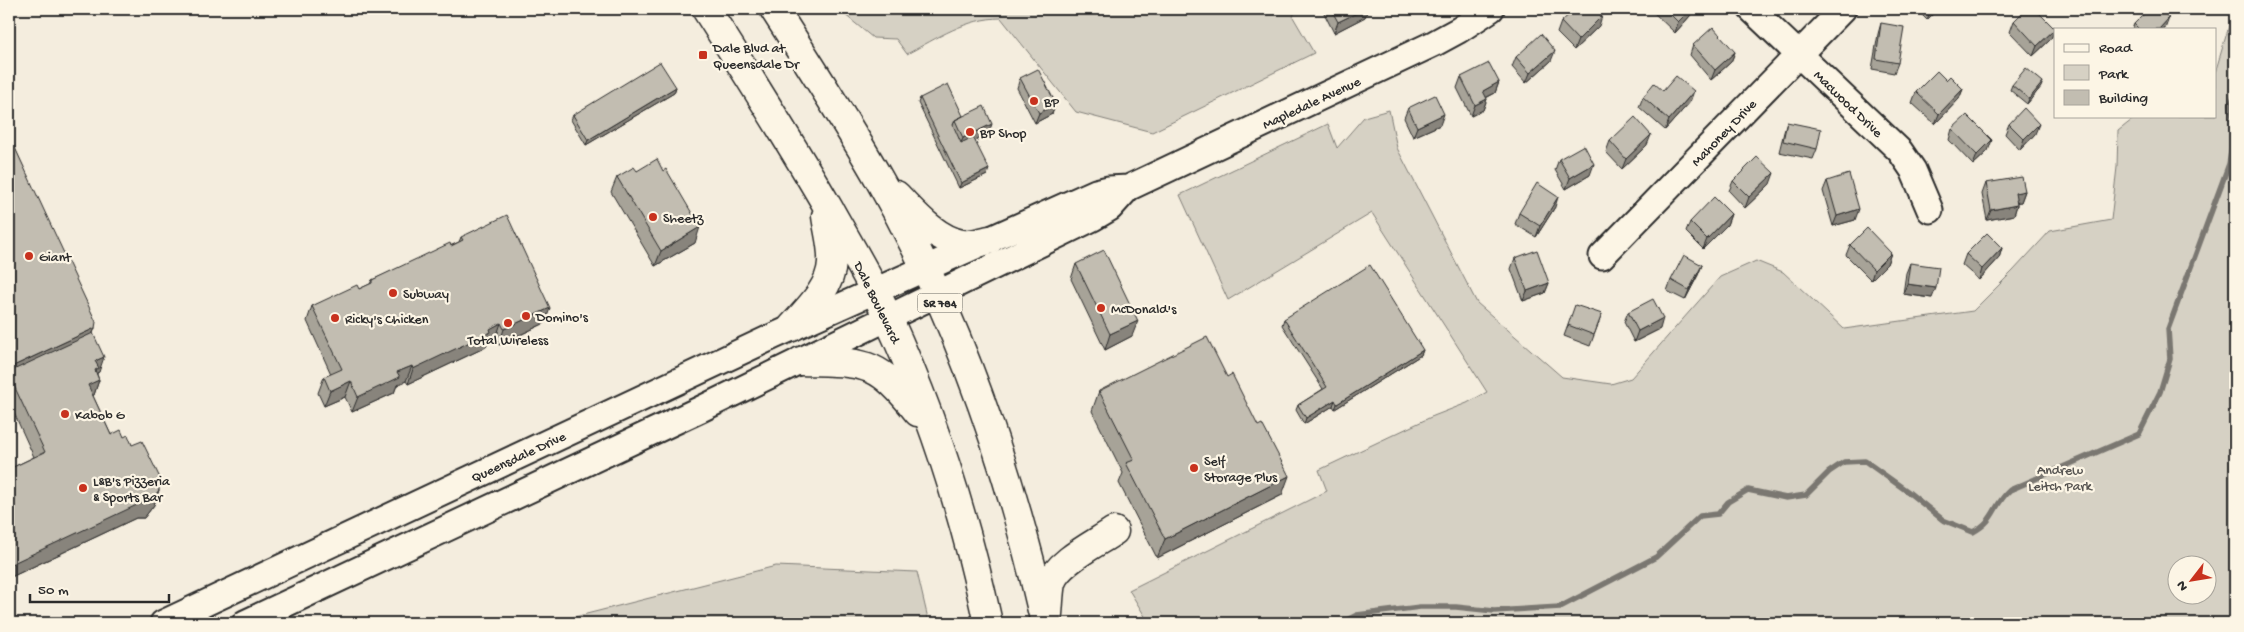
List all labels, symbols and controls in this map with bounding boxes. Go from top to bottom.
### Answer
legend [2054,28,2216,118]
text: Road [2099,40,2133,58]
place label: Dale Blvd at Queensdale Dr [712,41,800,74]
marker: Dale Blvd at Queensdale Dr [697,49,709,61]
text: Park [2098,66,2129,84]
street label: Macwood Drive [1809,68,1886,143]
street label: Mapledale Avenue [1260,74,1365,134]
text: Building [2098,90,2148,108]
marker: BP [1028,95,1040,107]
place label: BP [1043,95,1059,112]
street label: Mahoney Drive [1689,96,1762,171]
marker: BP Shop [964,126,976,138]
place label: BP Shop [979,126,1026,143]
marker: Sheetz [647,211,659,223]
place label: Sheetz [663,211,704,228]
marker: Giant [23,250,35,262]
place label: Giant [39,250,72,267]
street label: Dale Boulevard [848,259,904,348]
marker: Subway [387,287,399,299]
place label: Subway [403,287,449,304]
road number: SR 784 [918,294,962,312]
marker: McDonald's [1095,302,1107,314]
place label: McDonald's [1111,302,1177,319]
marker: Domino's [520,310,532,322]
place label: Domino's [535,310,589,327]
marker: Ricky's Chicken [329,312,341,324]
place label: Ricky's Chicken [345,312,429,329]
marker: Total Wireless [502,317,514,329]
place label: Total Wireless [467,333,549,350]
marker: Kabob G [59,408,71,420]
place label: Kabob G [75,408,126,425]
street label: Queensdale Drive [469,429,570,488]
place label: Self Storage Plus [1204,454,1278,487]
marker: Self Storage Plus [1188,462,1200,474]
park label: Andrew Leitch Park [2028,463,2093,496]
place label: L&B's Pizzeria & Sports Bar [93,474,171,507]
marker: L&B's Pizzeria & Sports Bar [77,482,89,494]
north arrow [2166,554,2216,604]
scale bar [30,572,169,604]
text: N [2173,577,2193,594]
text: 50 m [38,582,69,600]

